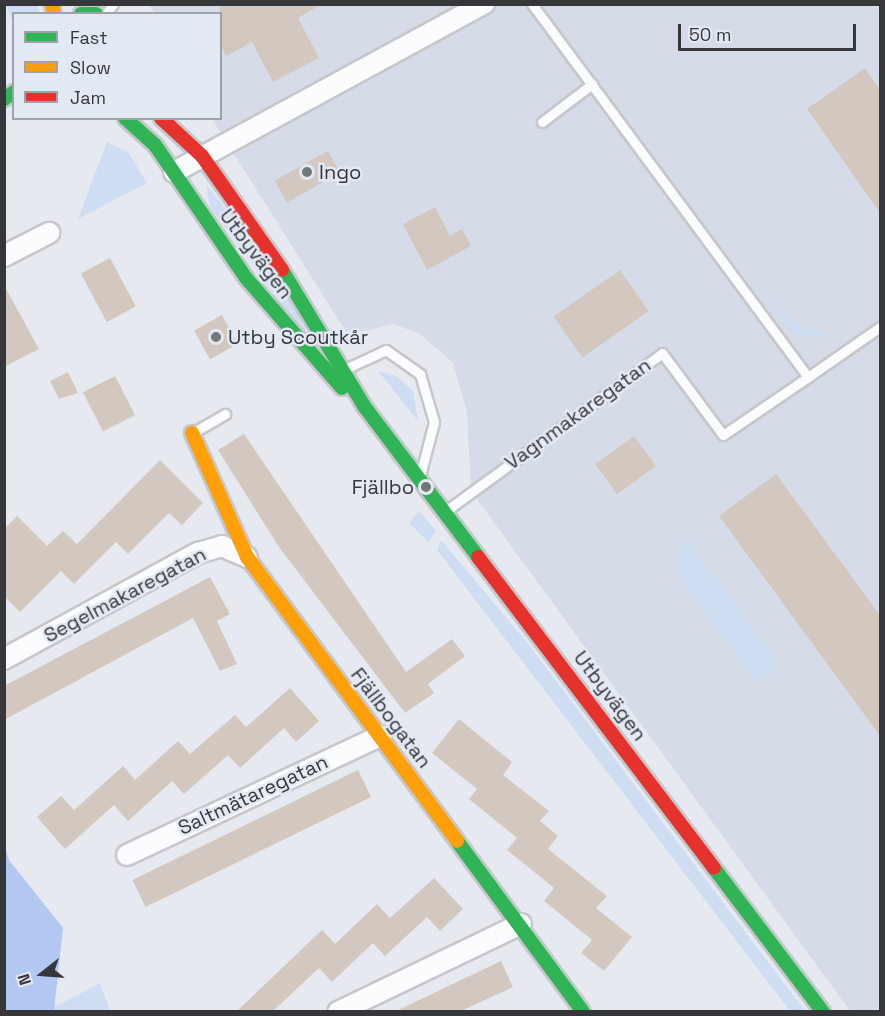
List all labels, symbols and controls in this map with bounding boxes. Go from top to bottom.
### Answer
legend [12,12,222,120]
scale bar [681,12,860,50]
text: 50 m [689,23,731,46]
text: Fast [70,26,107,49]
text: Slow [70,56,111,79]
text: Jam [70,86,106,109]
place label: Ingo [319,160,361,184]
marker: Ingo [300,165,314,179]
street label: Utbyvägen [214,204,298,304]
place label: Utby Scoutkår [228,325,368,349]
marker: Utby Scoutkår [209,330,223,344]
street label: Vagnmakaregatan [500,353,656,475]
place label: Fjällbo [352,475,414,499]
marker: Fjällbo [419,480,433,494]
street label: Segelmakaregatan [40,542,210,648]
street label: Utbyvägen [568,646,652,746]
street label: Fjällbogatan [346,663,436,773]
street label: Saltmätaregatan [174,750,332,840]
north arrow [12,944,72,1004]
text: N [13,971,36,988]

